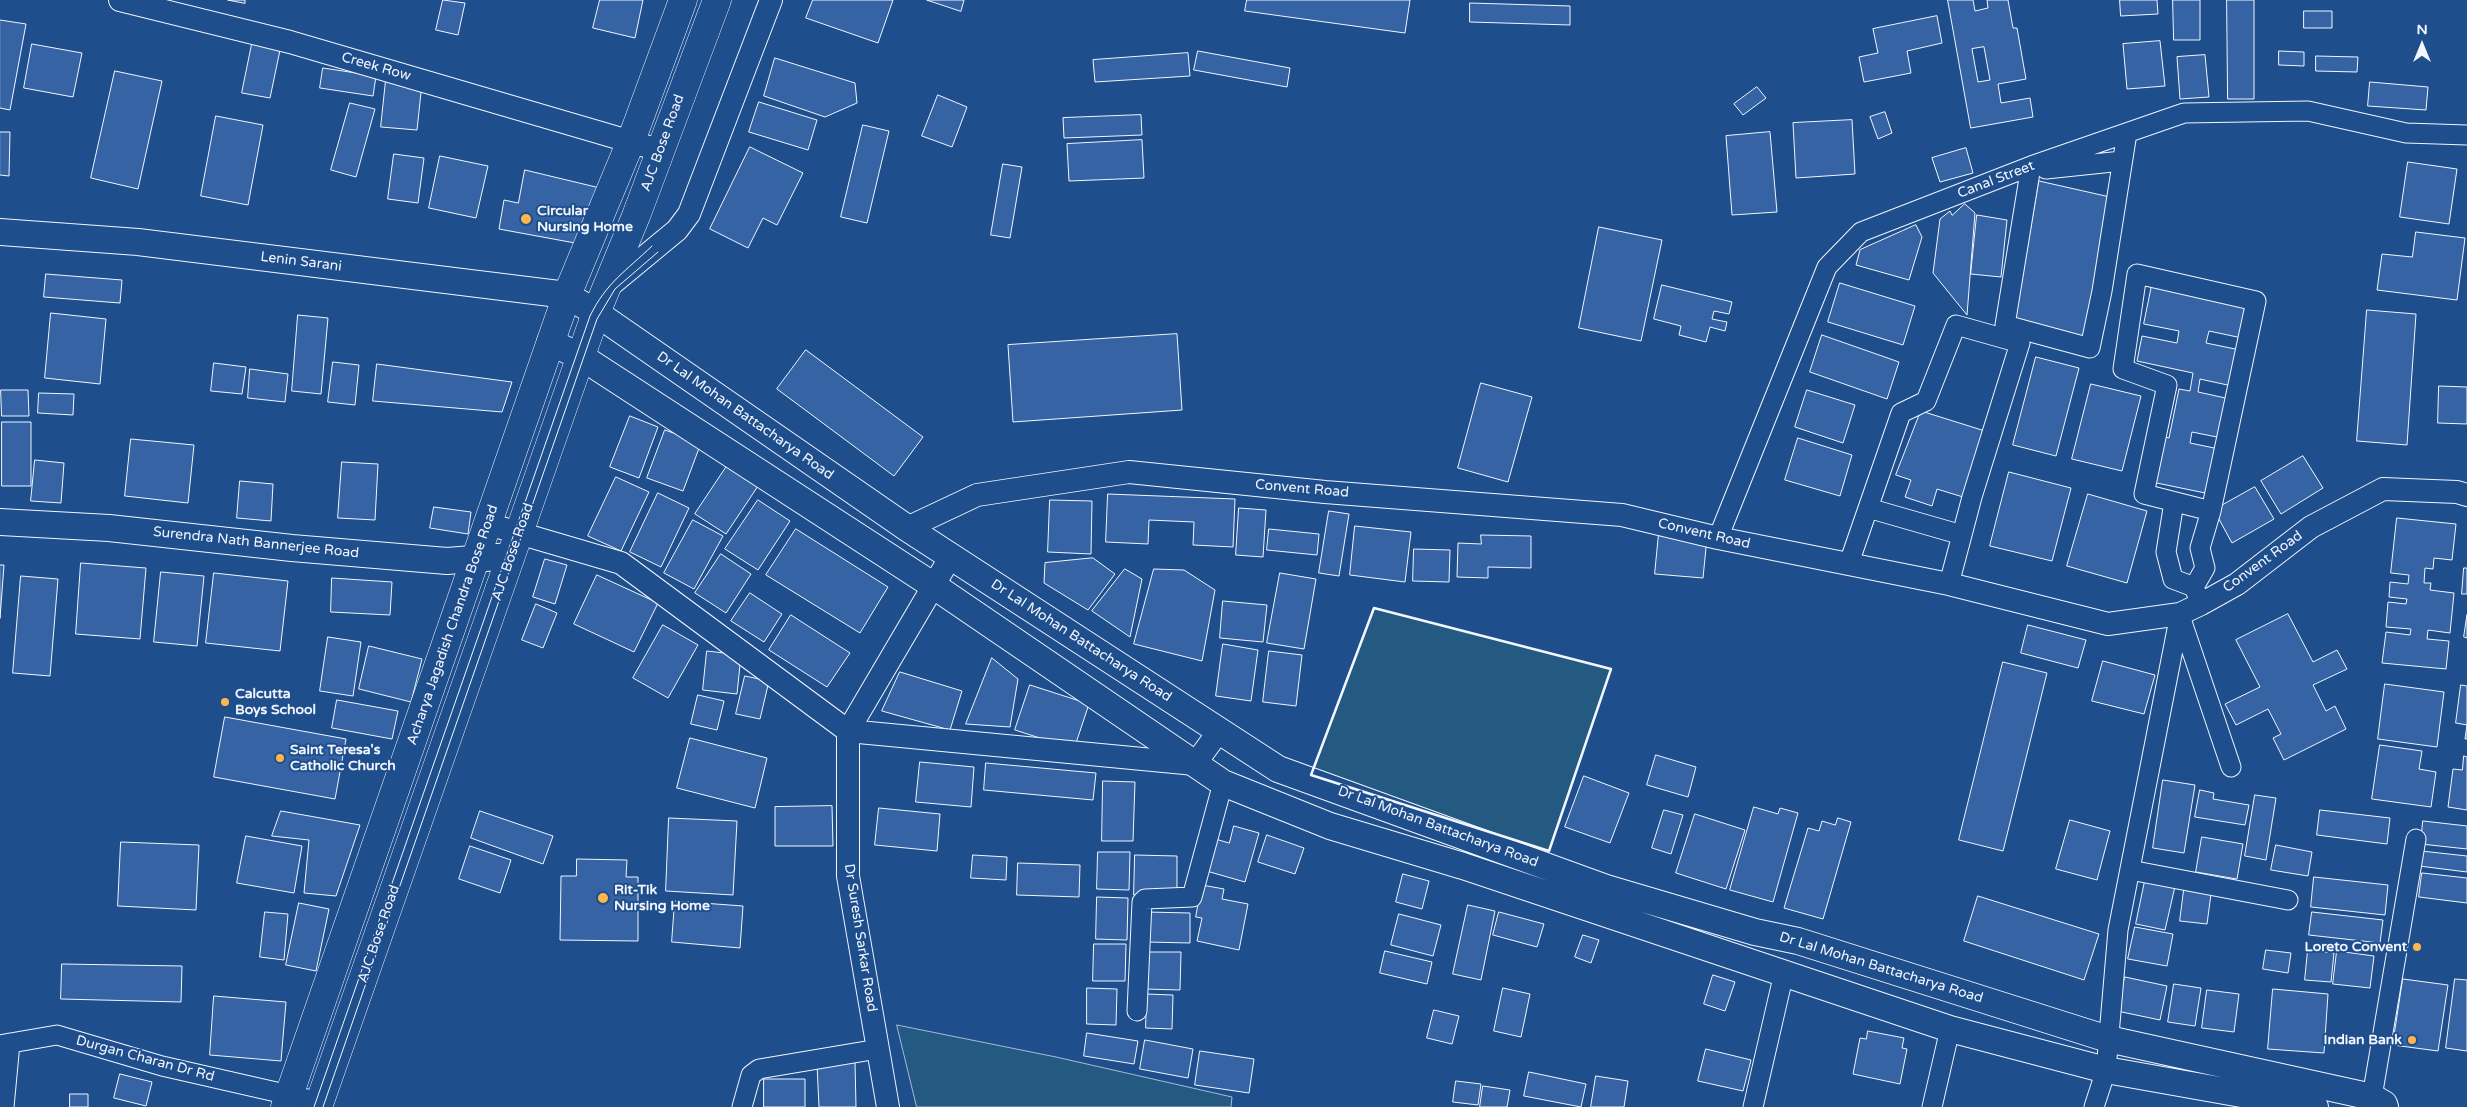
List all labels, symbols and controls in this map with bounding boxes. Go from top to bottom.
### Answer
north arrow [2397,20,2447,70]
text: N [2416,21,2428,38]
street label: Creek Row [339,49,413,85]
street label: AJC Bose Road [638,92,688,194]
street label: Canal Street [1955,158,2037,202]
place label: Circular Nursing Home [537,203,633,236]
marker: Circular Nursing Home [519,212,533,226]
street label: Lenin Sarani [259,249,343,275]
street label: Dr Lal Mohan Battacharya Road [653,348,837,484]
street label: Convent Road [1254,477,1350,501]
street label: AJC Bose Road [488,501,538,603]
street label: Acharya Jagadish Chandra Bose Road [404,503,502,747]
street label: Convent Road [1656,515,1752,553]
street label: Surendra Nath Bannerjee Road [152,524,360,562]
street label: Convent Road [2220,528,2306,596]
street label: Dr Lal Mohan Battacharya Road [987,576,1175,706]
place label: Calcutta Boys School [235,686,316,719]
marker: Calcutta Boys School [219,696,231,708]
place label: Saint Teresa's Catholic Church [290,742,396,774]
marker: Saint Teresa's Catholic Church [274,752,286,764]
street label: Dr Lal Mohan Battacharya Road [1335,783,1541,871]
street label: Dr Suresh Sarkar Road [840,863,880,1013]
place label: Rit-Tik Nursing Home [614,882,710,914]
street label: AJC Bose Road [354,883,404,985]
marker: Rit-Tik Nursing Home [596,891,610,905]
street label: Dr Lal Mohan Battacharya Road [1777,929,1985,1007]
place label: Loreto Convent [2305,939,2407,955]
marker: Loreto Convent [2411,941,2423,953]
street label: Durgan Charan Dr Rd [74,1032,216,1086]
place label: Indian Bank [2324,1032,2402,1048]
marker: Indian Bank [2406,1034,2418,1046]

